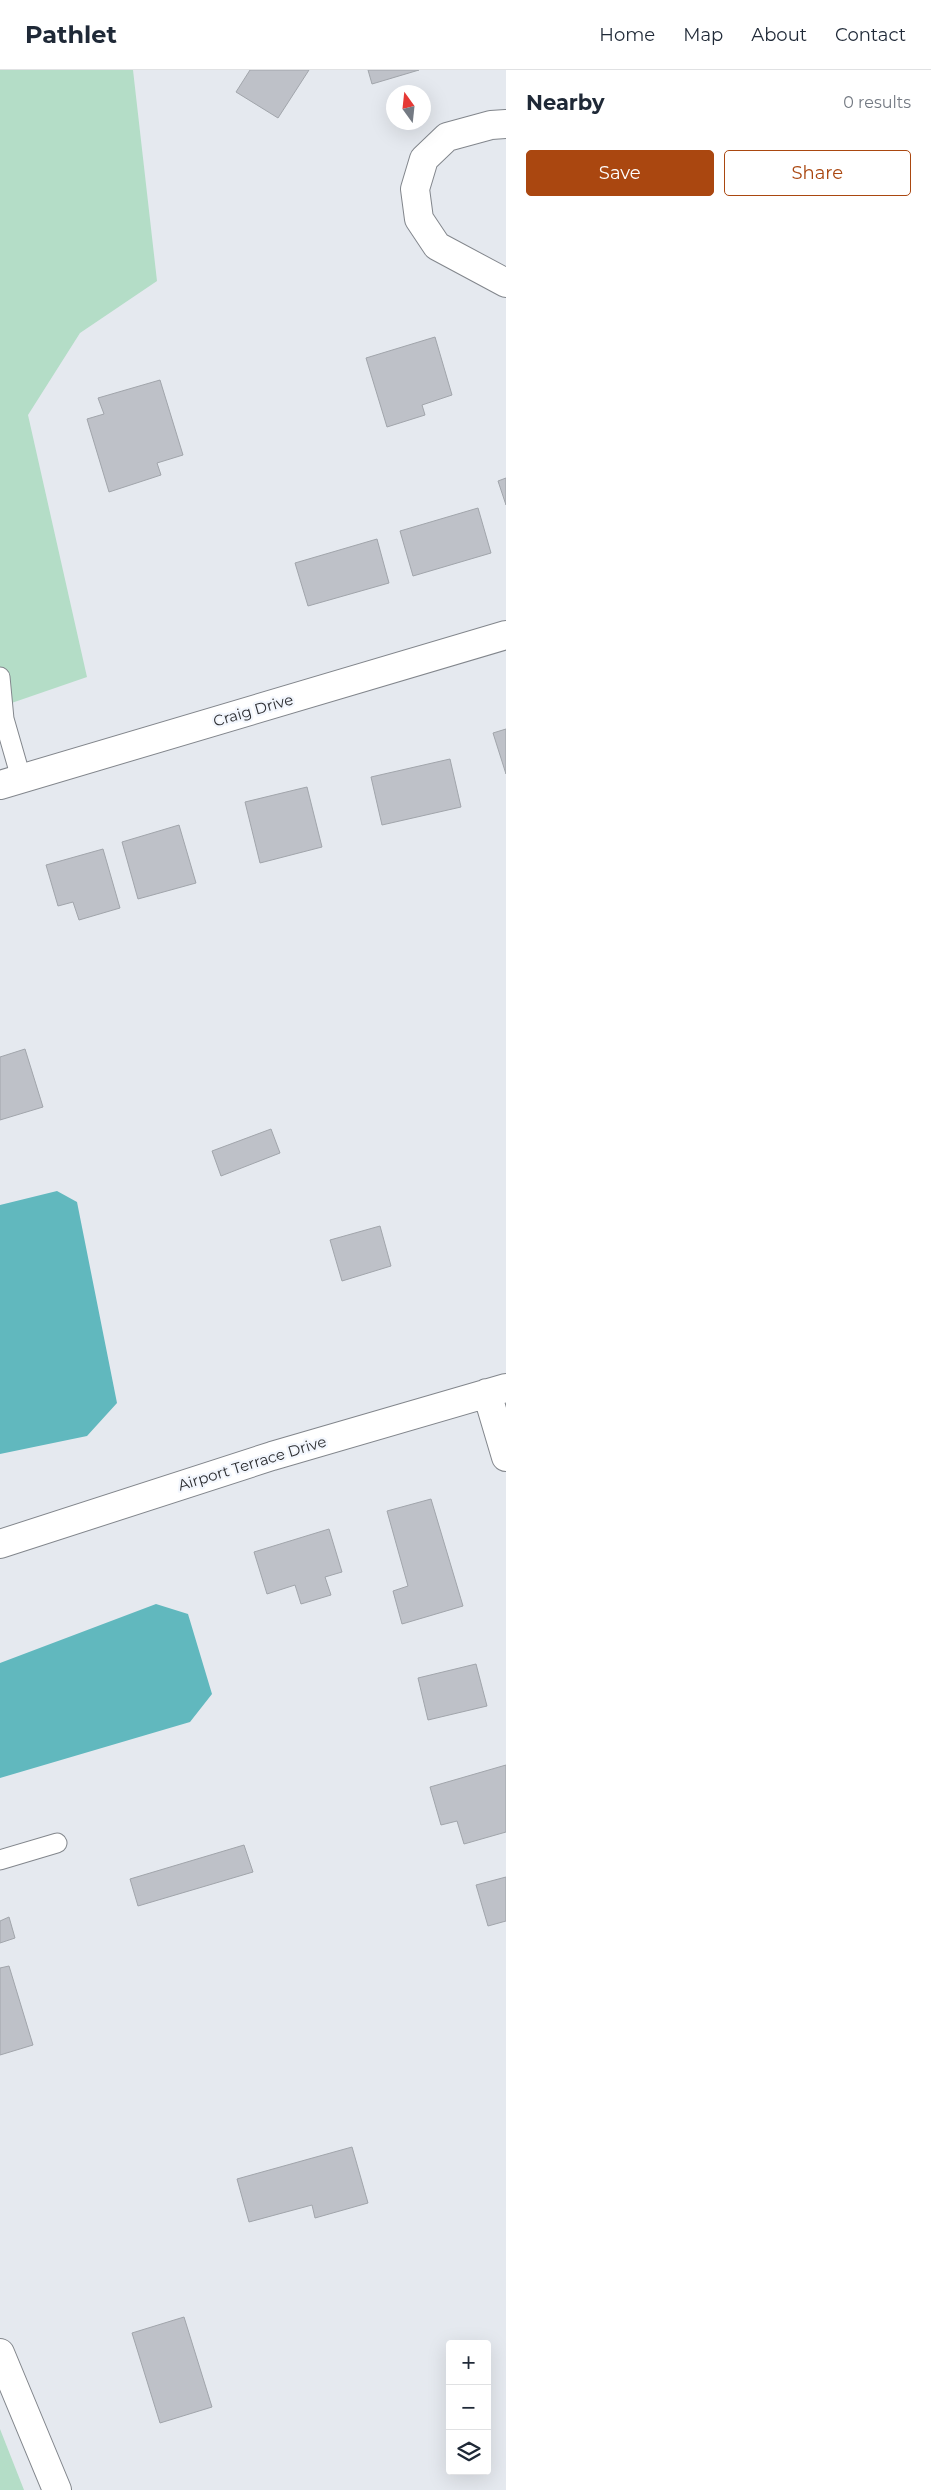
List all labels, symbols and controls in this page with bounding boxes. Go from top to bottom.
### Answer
text: Pathlet [25,20,117,49]
text: Home [599,24,655,46]
text: Map [683,24,723,46]
text: About [751,24,807,46]
text: Contact [835,24,906,46]
north arrow [386,85,431,130]
text: Nearby [526,90,605,115]
text: 0 results [843,93,911,112]
button: Save [526,150,714,196]
button: Share [724,150,911,196]
street label: Craig Drive [211,690,295,730]
street label: Airport Terrace Drive [176,1431,328,1495]
map controls [446,2340,491,2475]
button: + [446,2340,491,2385]
button: − [446,2385,491,2430]
button: layers [446,2430,491,2475]

